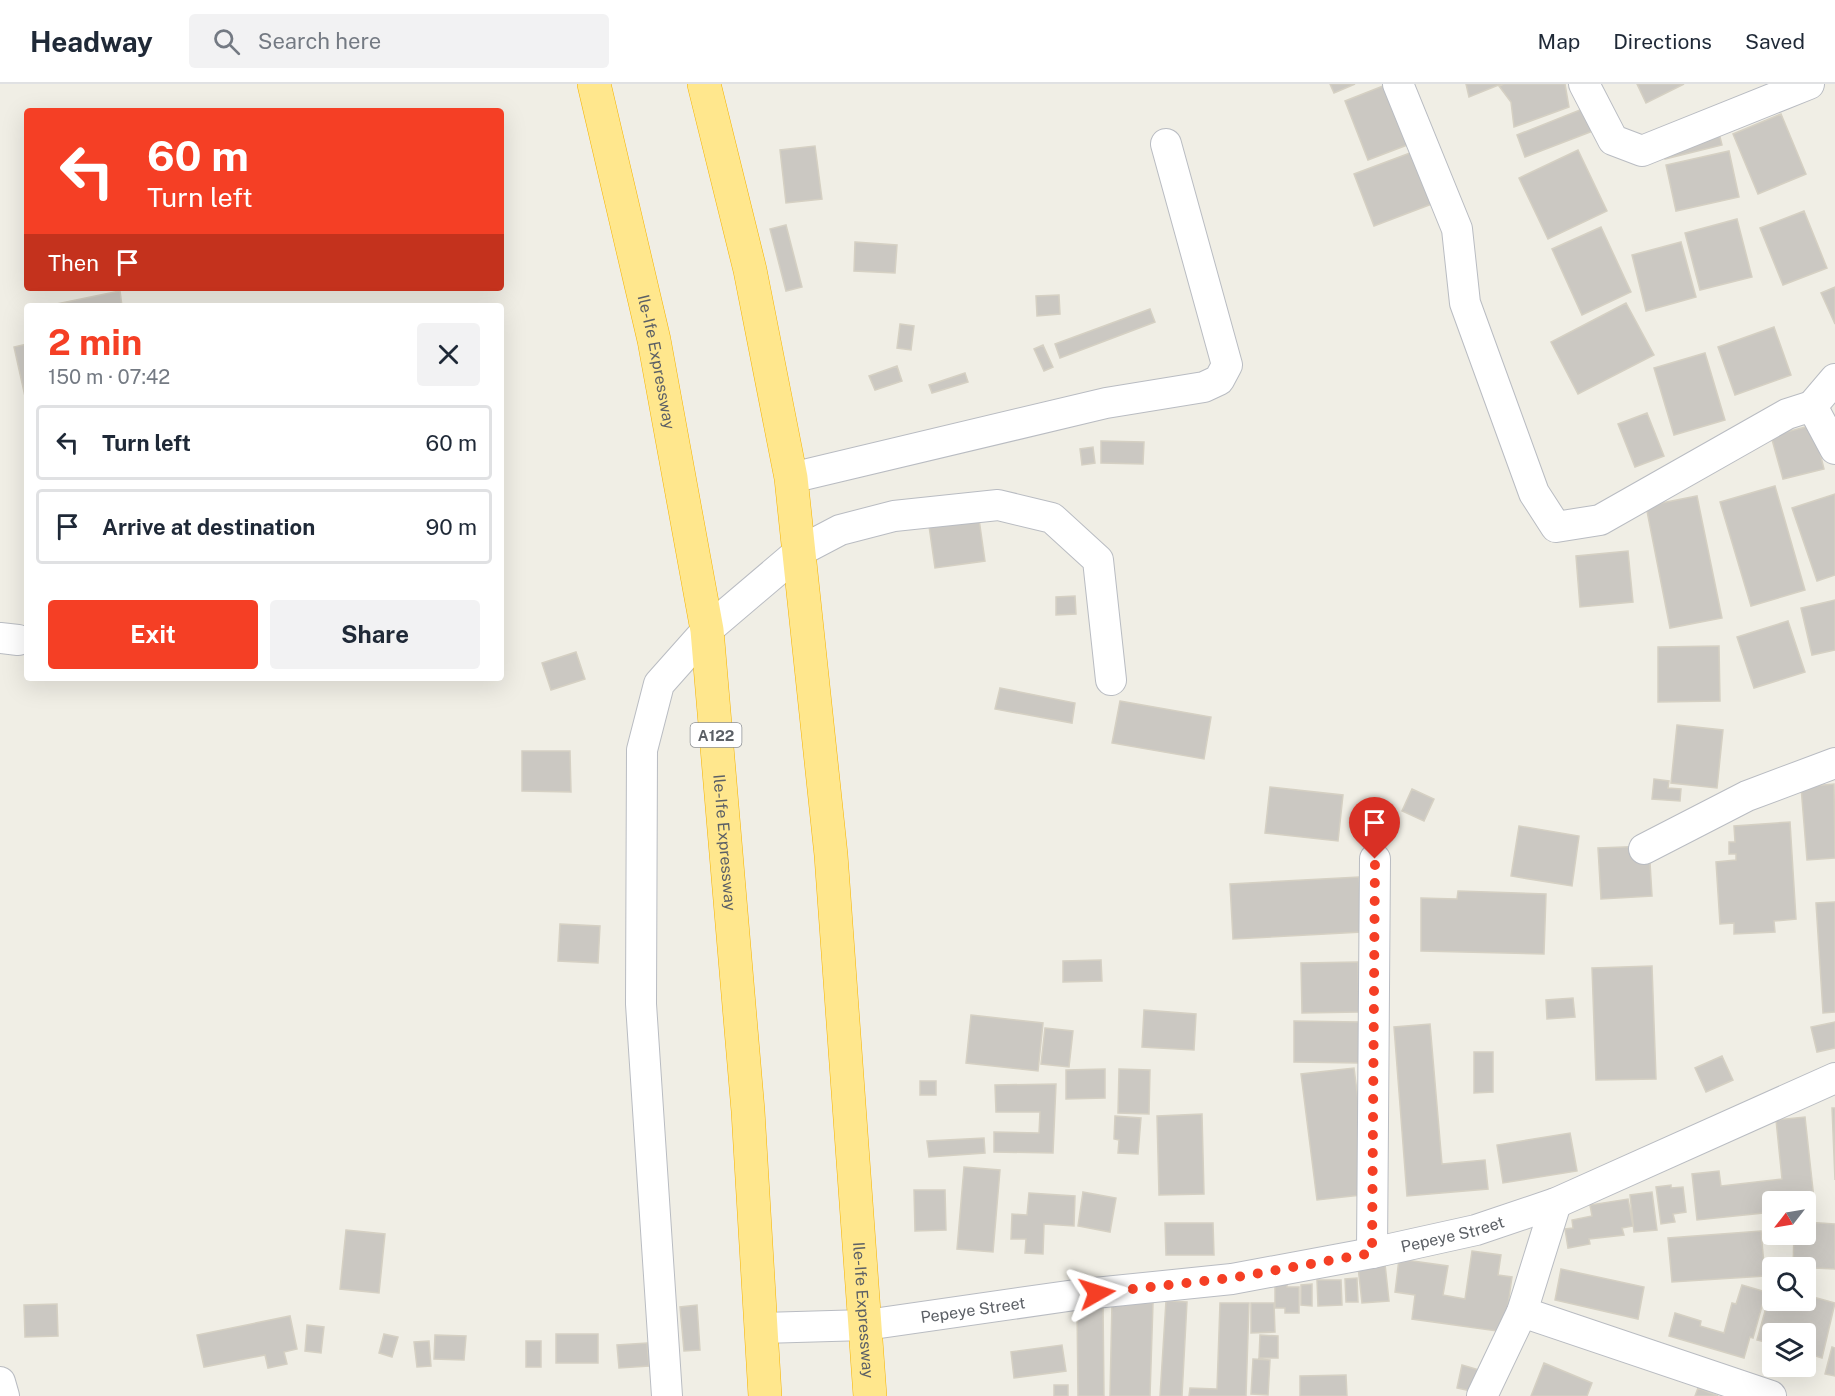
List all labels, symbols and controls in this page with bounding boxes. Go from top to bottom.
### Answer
search box [189,14,609,68]
text: Headway [30,25,153,58]
icon: search [210,25,243,58]
text: Search here [258,28,381,54]
text: Map [1538,29,1580,54]
text: Directions [1613,29,1712,54]
text: Saved [1745,29,1805,54]
text: 60 m [147,131,249,180]
icon: left [48,132,126,210]
text: Turn left [147,181,253,213]
icon: arrive [111,246,144,279]
text: Then [48,250,99,276]
street label: Ile-Ife Expressway [634,293,680,431]
text: 2 min [48,321,142,363]
button: close [417,323,480,386]
text: 150 m · 07:42 [48,365,170,389]
icon: left [51,426,84,459]
text: Turn left [102,430,191,456]
text: 60 m [426,430,477,456]
icon: arrive [51,510,84,543]
text: Arrive at destination [102,514,315,540]
text: 90 m [426,514,477,540]
button: Exit [48,600,258,669]
button: Share [270,600,480,669]
road number: A122 [690,723,742,747]
street label: Ile-Ife Expressway [710,773,740,912]
pin [1349,797,1400,859]
icon: arrive [1358,806,1391,839]
north arrow [1762,1191,1816,1245]
map controls [1762,1191,1816,1377]
street label: Pepeye Street [1399,1212,1506,1256]
street label: Ile-Ife Expressway [849,1241,878,1380]
button: search [1762,1257,1816,1311]
position arrow [1065,1261,1129,1325]
street label: Pepeye Street [919,1293,1027,1327]
button: layers [1762,1323,1816,1377]

